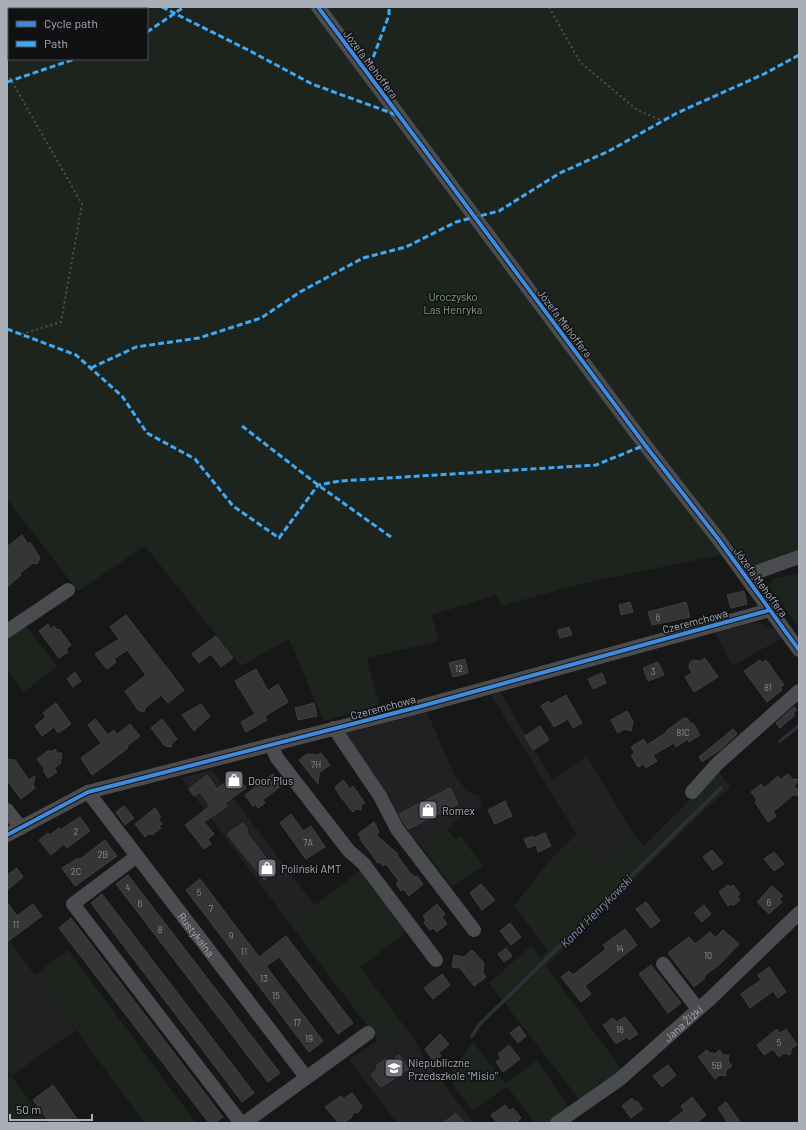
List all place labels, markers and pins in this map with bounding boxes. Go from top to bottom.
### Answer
shop icon: Door Plus [223,769,245,791]
place label: Door Plus [248,774,293,787]
shop icon: Romex [417,799,439,821]
place label: Romex [442,804,475,817]
shop icon: Poliński AMT [256,857,278,879]
place label: Poliński AMT [281,862,341,875]
place label: Niepubliczne Przedszkole "Misio" [408,1056,498,1082]
school or university icon: Niepubliczne Przedszkole "Misio" [383,1057,405,1079]

